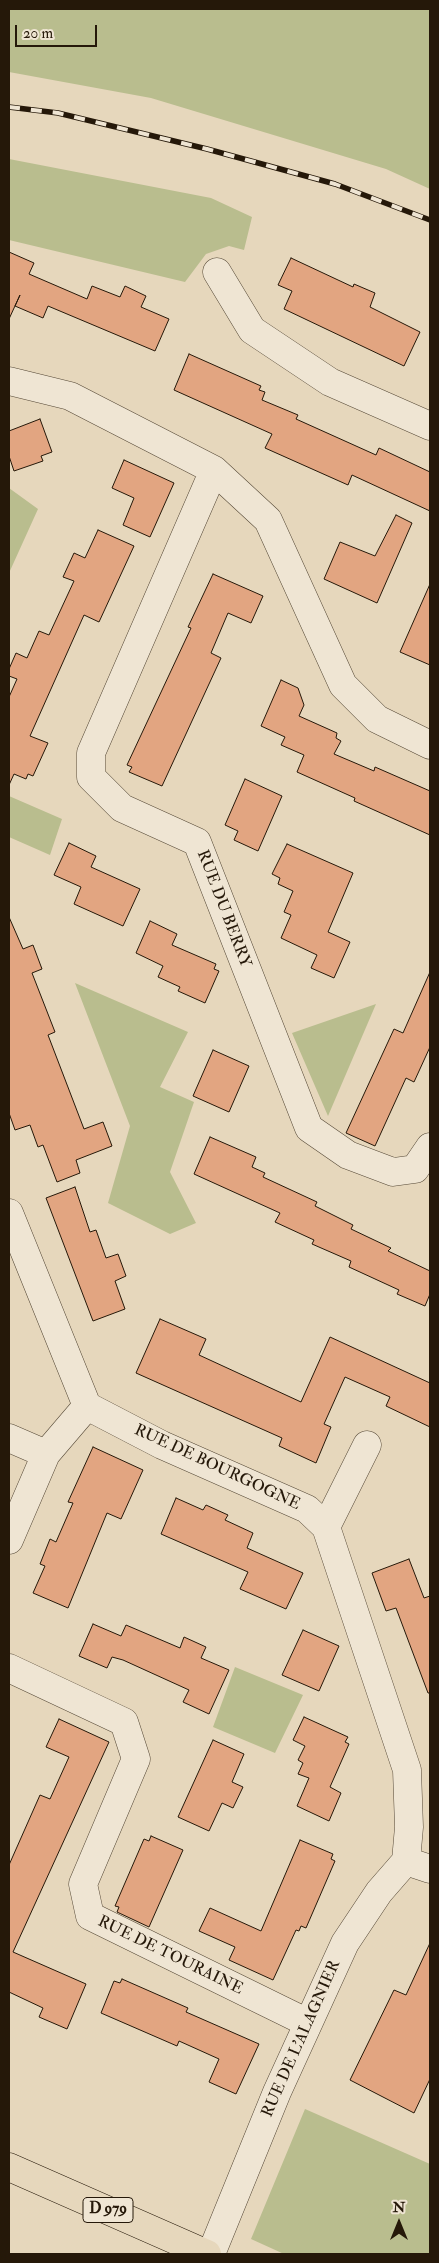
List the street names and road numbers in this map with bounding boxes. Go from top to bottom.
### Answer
street label: RUE DU BERRY [192,847,254,971]
street label: RUE DE BOURGOGNE [131,1421,303,1515]
street label: RUE DE TOURAINE [94,1912,246,2000]
street label: RUE DE L'ALAGNIER [259,1957,345,2121]
road number: D 979 [83,2198,133,2222]

